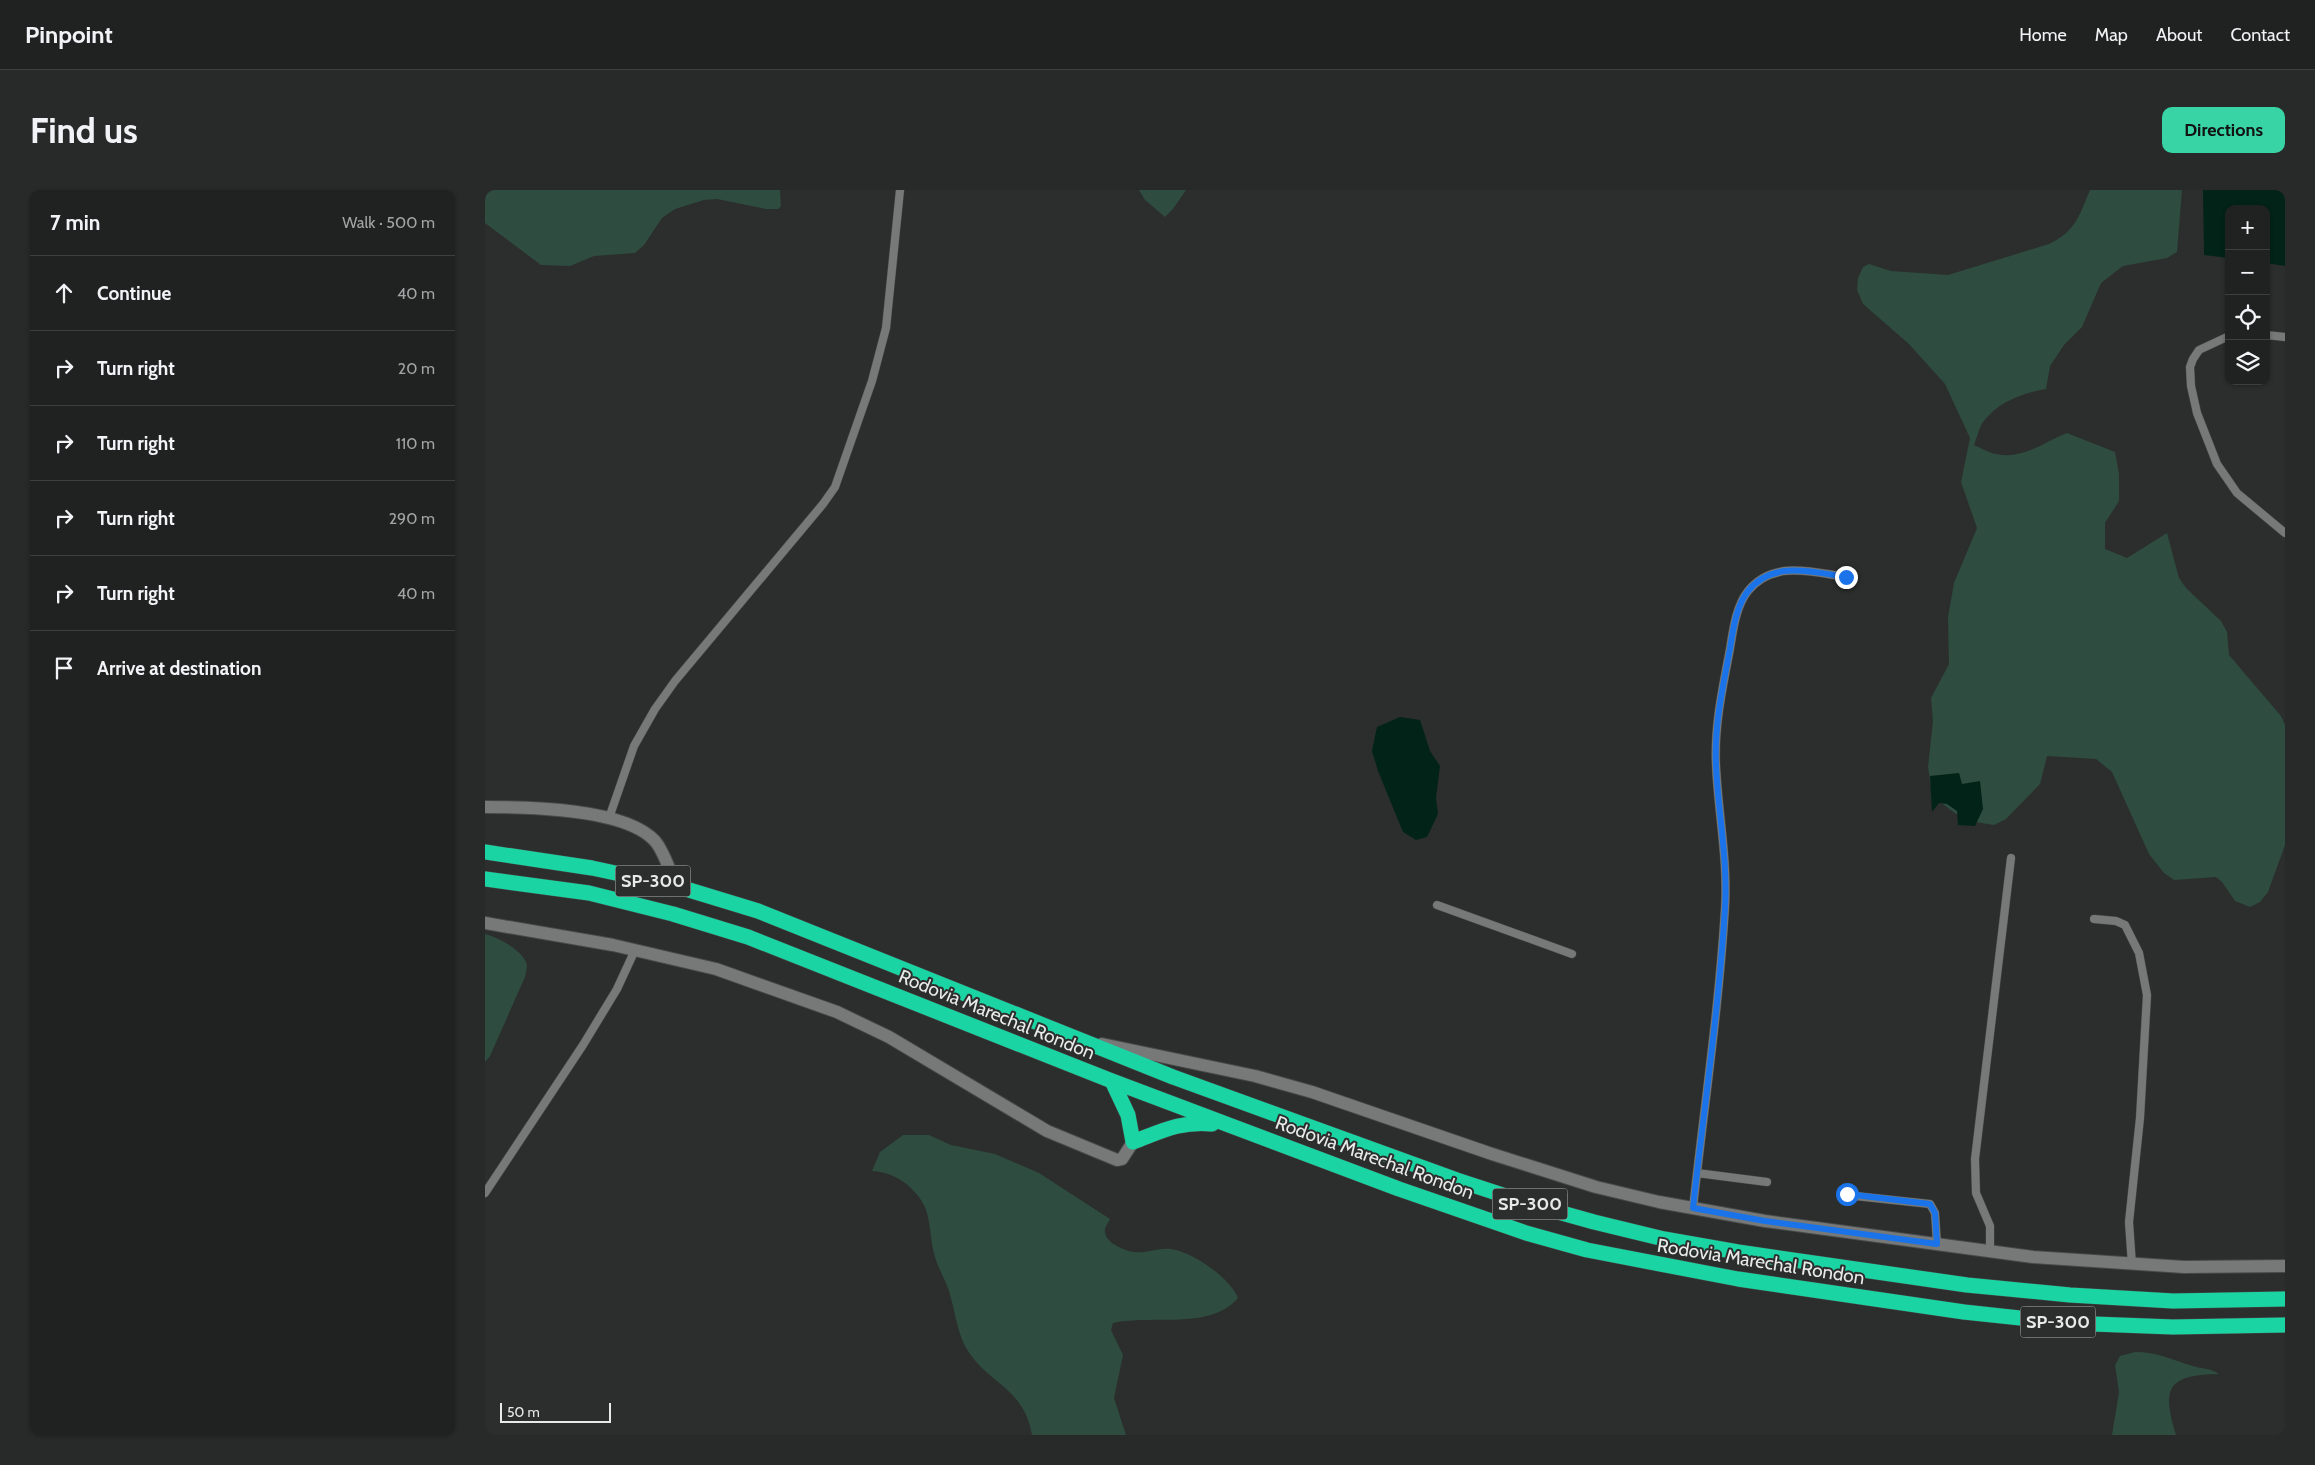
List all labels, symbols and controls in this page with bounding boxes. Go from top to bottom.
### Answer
text: Pinpoint [25,20,113,49]
text: Home [2019,24,2067,46]
text: Map [2095,24,2128,46]
text: About [2156,24,2202,46]
text: Contact [2230,24,2290,46]
button: Directions [2162,107,2285,153]
text: Find us [30,109,138,152]
map controls [2225,205,2270,385]
button: + [2225,205,2270,250]
text: 7 min [50,210,100,235]
text: Walk · 500 m [342,213,435,232]
button: − [2225,250,2270,295]
icon: ahead [50,279,78,307]
text: Continue [97,282,171,305]
text: 40 m [397,284,435,303]
button: locate [2225,295,2270,340]
button: layers [2225,340,2270,385]
icon: right [50,354,78,382]
text: Turn right [97,357,175,380]
text: 20 m [398,359,435,378]
icon: right [50,429,78,457]
text: Turn right [97,432,175,455]
text: 110 m [396,434,435,453]
icon: right [50,504,78,532]
text: Turn right [97,507,175,530]
text: 290 m [389,509,435,528]
route end [1835,566,1858,589]
icon: right [50,579,78,607]
text: Turn right [97,582,175,605]
text: 40 m [397,584,435,603]
icon: arrive [50,654,78,682]
text: Arrive at destination [97,657,261,680]
road number: SP-300 [615,866,691,896]
street label: Rodovia Marechal Rondon [895,965,1098,1064]
street label: Rodovia Marechal Rondon [1272,1111,1477,1204]
route start [1836,1183,1859,1206]
road number: SP-300 [1493,1189,1567,1220]
street label: Rodovia Marechal Rondon [1656,1234,1866,1289]
road number: SP-300 [2021,1306,2095,1338]
scale bar [500,1400,611,1423]
text: 50 m [507,1403,540,1421]

